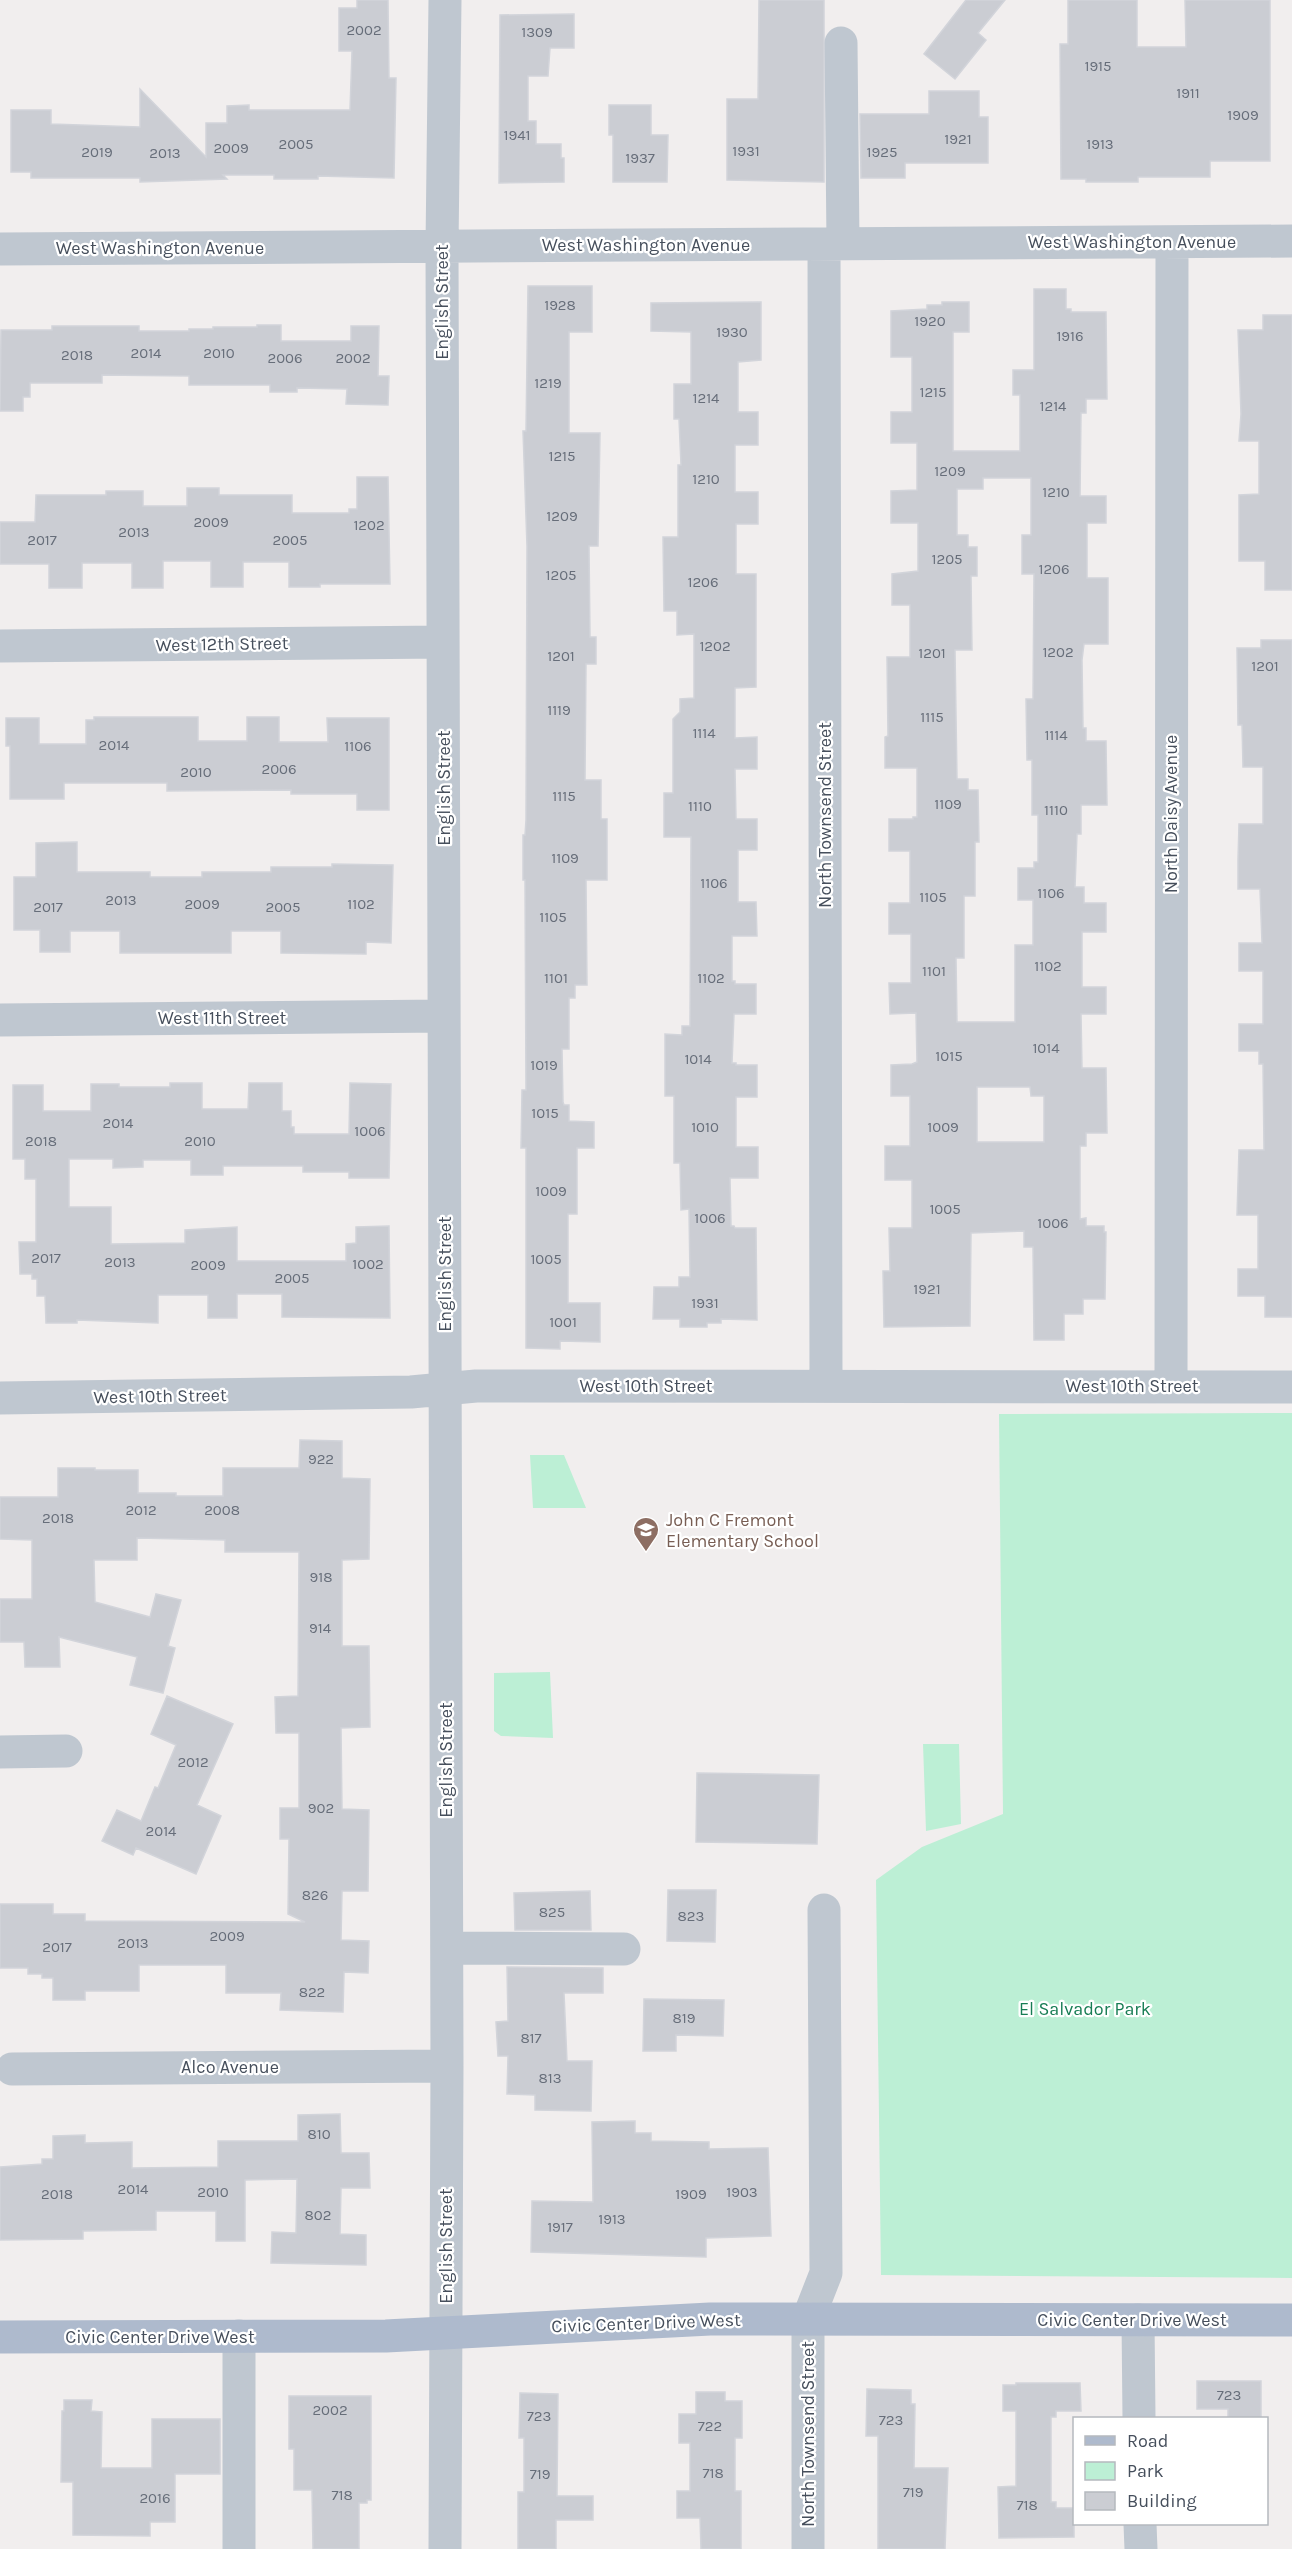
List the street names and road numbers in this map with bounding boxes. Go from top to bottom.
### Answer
street label: West Washington Avenue [1028,231,1236,253]
street label: West Washington Avenue [542,234,750,256]
street label: West Washington Avenue [56,237,264,259]
street label: English Street [431,244,453,360]
street label: West 12th Street [155,632,289,656]
street label: North Townsend Street [814,722,836,908]
street label: English Street [433,730,455,846]
street label: North Daisy Avenue [1160,735,1182,893]
street label: West 11th Street [158,1007,286,1029]
street label: English Street [434,1216,456,1332]
street label: West 10th Street [579,1375,713,1397]
street label: West 10th Street [1065,1375,1199,1397]
street label: West 10th Street [93,1384,227,1408]
street label: English Street [435,1702,457,1818]
street label: Alco Avenue [181,2056,279,2078]
street label: English Street [435,2188,457,2304]
street label: Civic Center Drive West [551,2309,741,2337]
street label: Civic Center Drive West [1037,2309,1227,2331]
street label: Civic Center Drive West [65,2326,255,2348]
street label: North Townsend Street [797,2341,819,2527]

